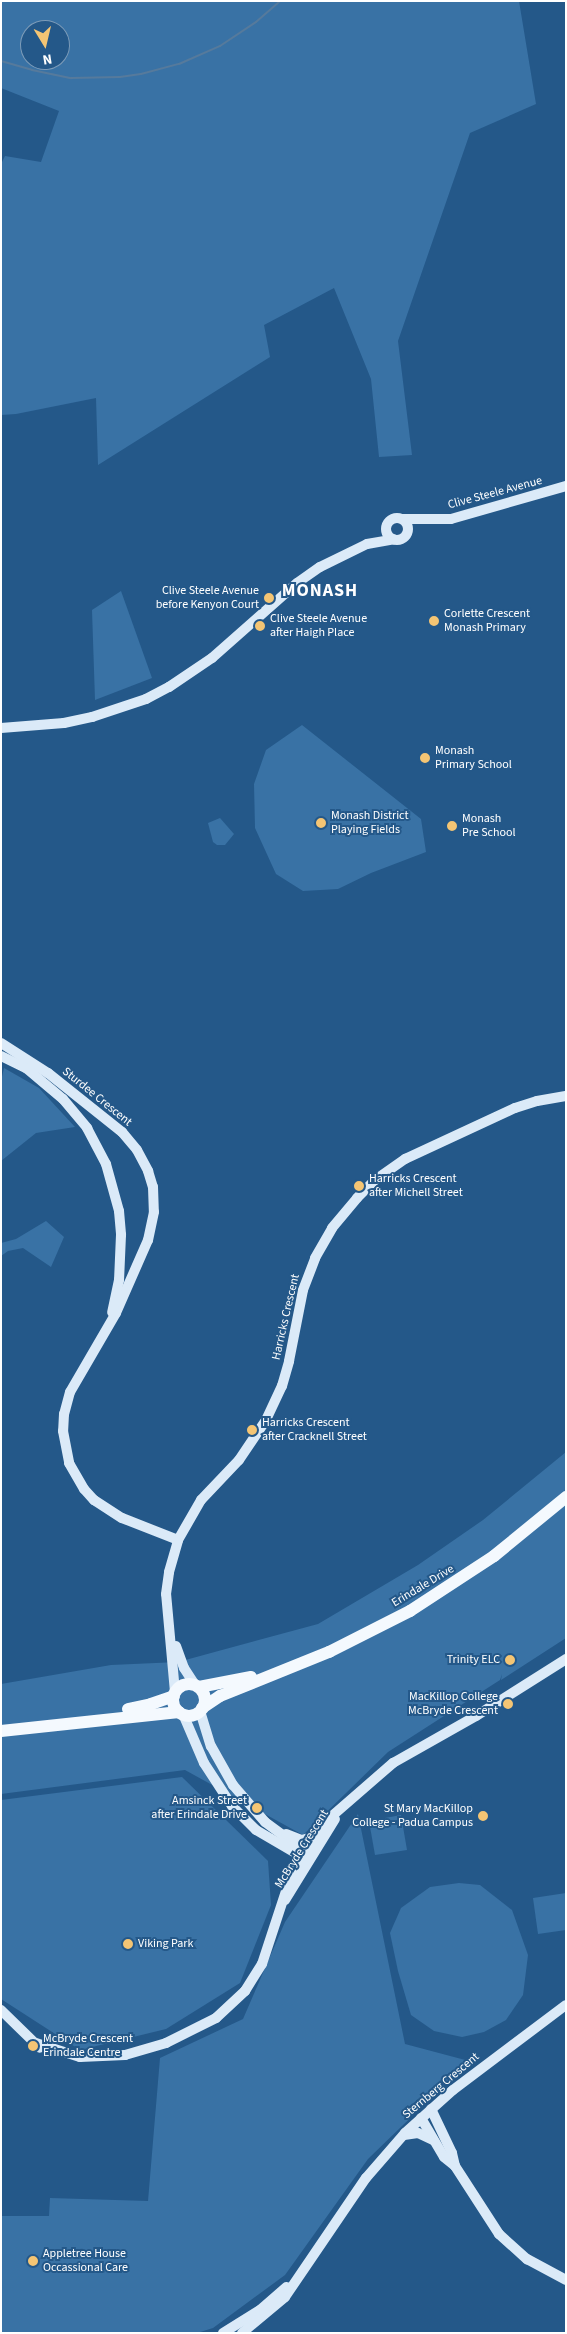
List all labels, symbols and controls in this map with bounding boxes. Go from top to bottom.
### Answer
north arrow [20,20,70,70]
text: N [41,48,53,69]
street label: Clive Steele Avenue [446,473,544,513]
district label: MONASH [281,580,359,602]
place label: Clive Steele Avenue before Kenyon Court [156,584,259,612]
marker: Clive Steele Avenue before Kenyon Court [263,592,275,604]
place label: Corlette Crescent Monash Primary [444,607,530,635]
place label: Clive Steele Avenue after Haigh Place [270,612,367,640]
marker: Corlette Crescent Monash Primary [428,615,440,627]
marker: Clive Steele Avenue after Haigh Place [254,620,266,632]
place label: Monash Primary School [435,744,512,772]
marker: Monash Primary School [419,752,431,764]
place label: Monash District Playing Fields [331,809,408,837]
place label: Monash Pre School [462,812,516,840]
marker: Monash District Playing Fields [315,817,327,829]
marker: Monash Pre School [446,820,458,832]
street label: Sturdee Crescent [59,1065,135,1129]
place label: Harricks Crescent after Michell Street [369,1172,463,1200]
marker: Harricks Crescent after Michell Street [353,1180,365,1192]
street label: Harricks Crescent [269,1273,303,1361]
place label: Harricks Crescent after Cracknell Street [262,1416,367,1444]
marker: Harricks Crescent after Cracknell Street [246,1424,258,1436]
street label: Erindale Drive [389,1562,457,1610]
place label: Trinity ELC [447,1653,500,1667]
marker: Trinity ELC [504,1654,516,1666]
place label: MacKillop College McBryde Crescent [408,1690,498,1718]
marker: MacKillop College McBryde Crescent [502,1698,514,1710]
place label: Amsinck Street after Erindale Drive [151,1794,247,1822]
marker: Amsinck Street after Erindale Drive [251,1802,263,1814]
place label: St Mary MacKillop College - Padua Campus [352,1802,473,1830]
street label: McBryde Crescent [272,1807,332,1891]
marker: St Mary MacKillop College - Padua Campus [477,1810,489,1822]
place label: Viking Park [138,1937,193,1951]
marker: Viking Park [122,1938,134,1950]
place label: McBryde Crescent Erindale Centre [43,2032,133,2060]
marker: McBryde Crescent Erindale Centre [27,2040,39,2052]
street label: Sternberg Crescent [400,2050,482,2122]
place label: Appletree House Occassional Care [43,2247,128,2275]
marker: Appletree House Occassional Care [27,2255,39,2267]

